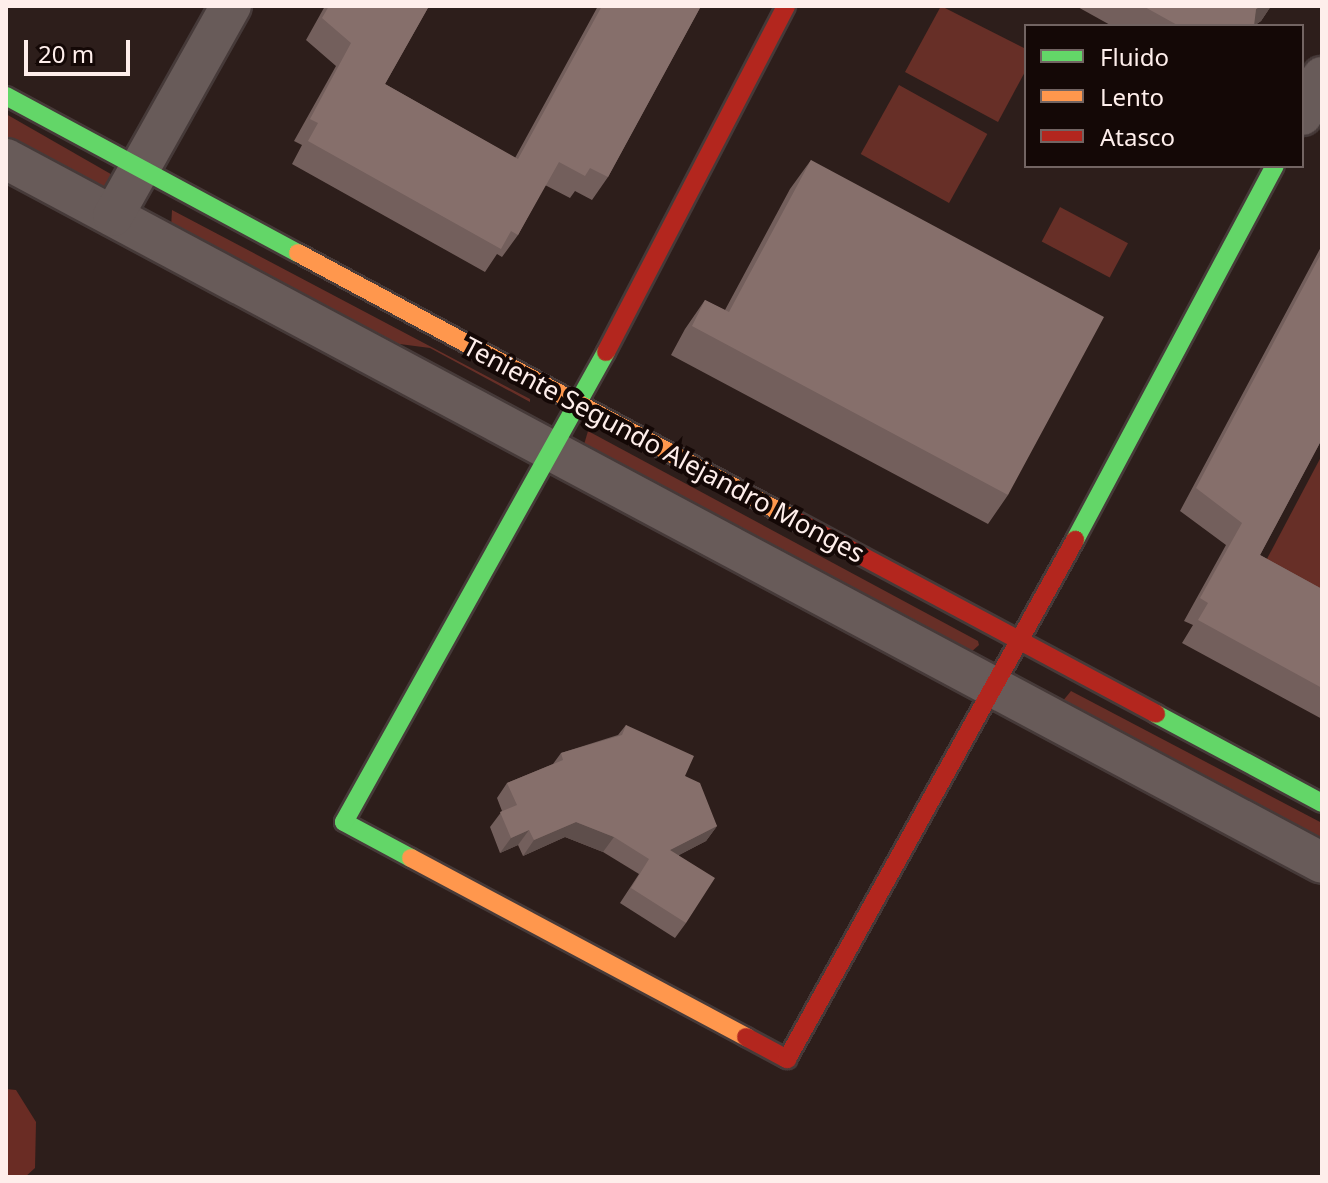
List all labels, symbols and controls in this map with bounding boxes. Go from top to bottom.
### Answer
scale bar [28,24,134,74]
legend [1024,24,1304,168]
text: 20 m [38,37,94,70]
text: Fluido [1100,40,1169,73]
text: Lento [1100,80,1164,113]
text: Atasco [1100,120,1175,153]
street label: Teniente Segundo Alejandro Monges [458,331,870,569]

